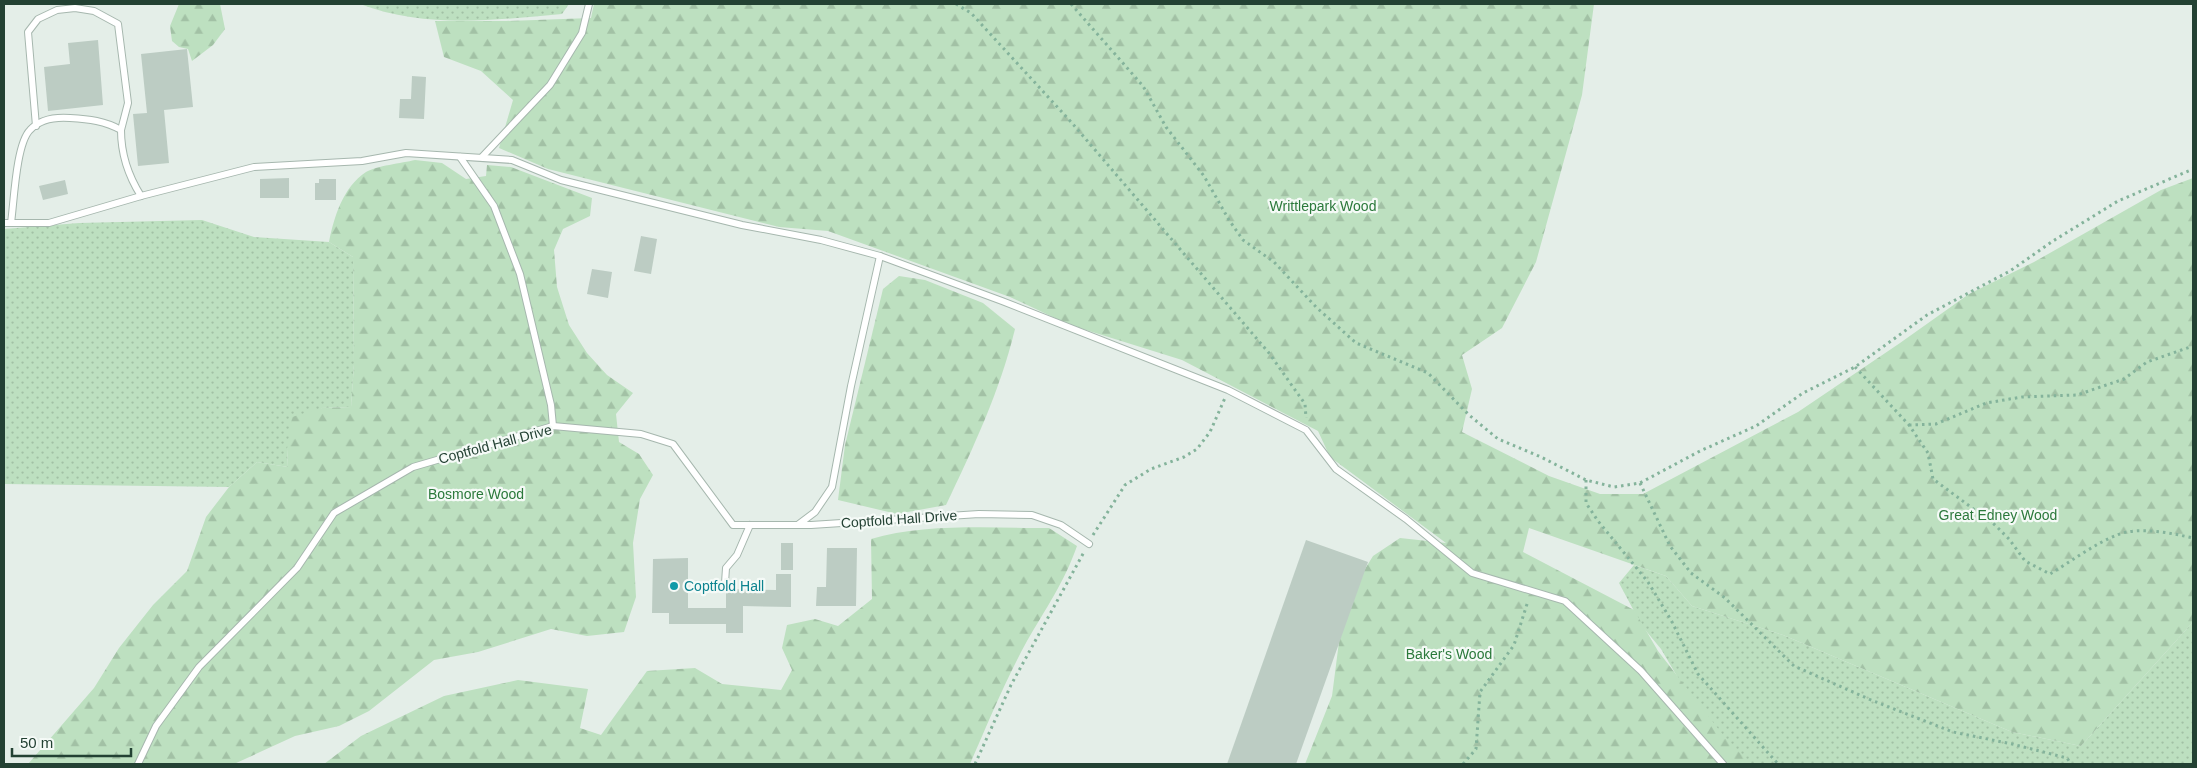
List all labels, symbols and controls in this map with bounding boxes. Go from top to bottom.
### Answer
park label: Writtlepark Wood [1270,198,1376,214]
street label: Coptfold Hall Drive [437,421,554,467]
park label: Bosmore Wood [428,486,524,502]
street label: Coptfold Hall Drive [840,507,958,531]
park label: Great Edney Wood [1939,507,2057,523]
place label: Coptfold Hall [684,578,764,594]
marker: Coptfold Hall [668,580,680,592]
park label: Baker's Wood [1406,646,1492,662]
scale bar [12,726,131,758]
text: 50 m [20,734,53,751]

